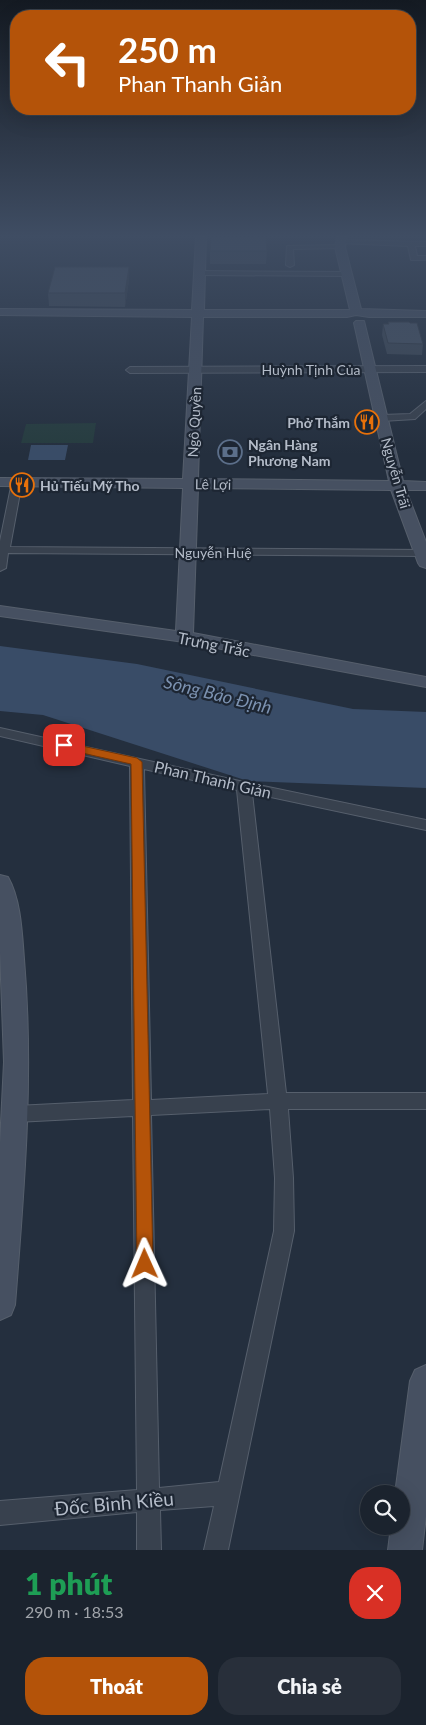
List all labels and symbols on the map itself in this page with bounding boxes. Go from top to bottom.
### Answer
street label: Huỳnh Tịnh Của [261,361,361,378]
street label: Ngô Quyền [184,386,204,458]
restaurant icon: Phở Thắm [354,409,380,435]
place label: Phở Thắm [287,414,350,431]
place label: Ngân Hàng Phương Nam [248,436,331,469]
street label: Nguyễn Trãi [378,436,414,510]
bank icon: Ngân Hàng Phương Nam [217,439,243,465]
restaurant icon: Hủ Tiếu Mỹ Tho [9,472,35,498]
street label: Lê Lợi [195,475,231,493]
place label: Hủ Tiếu Mỹ Tho [40,477,140,494]
street label: Nguyễn Huệ [174,544,252,561]
street label: Trưng Trắc [176,628,252,660]
water label: Sông Bảo Định [162,670,274,718]
pin [43,724,85,766]
street label: Phan Thanh Giản [153,756,273,802]
position arrow [118,1237,170,1289]
street label: Đốc Binh Kiều [53,1486,175,1520]

